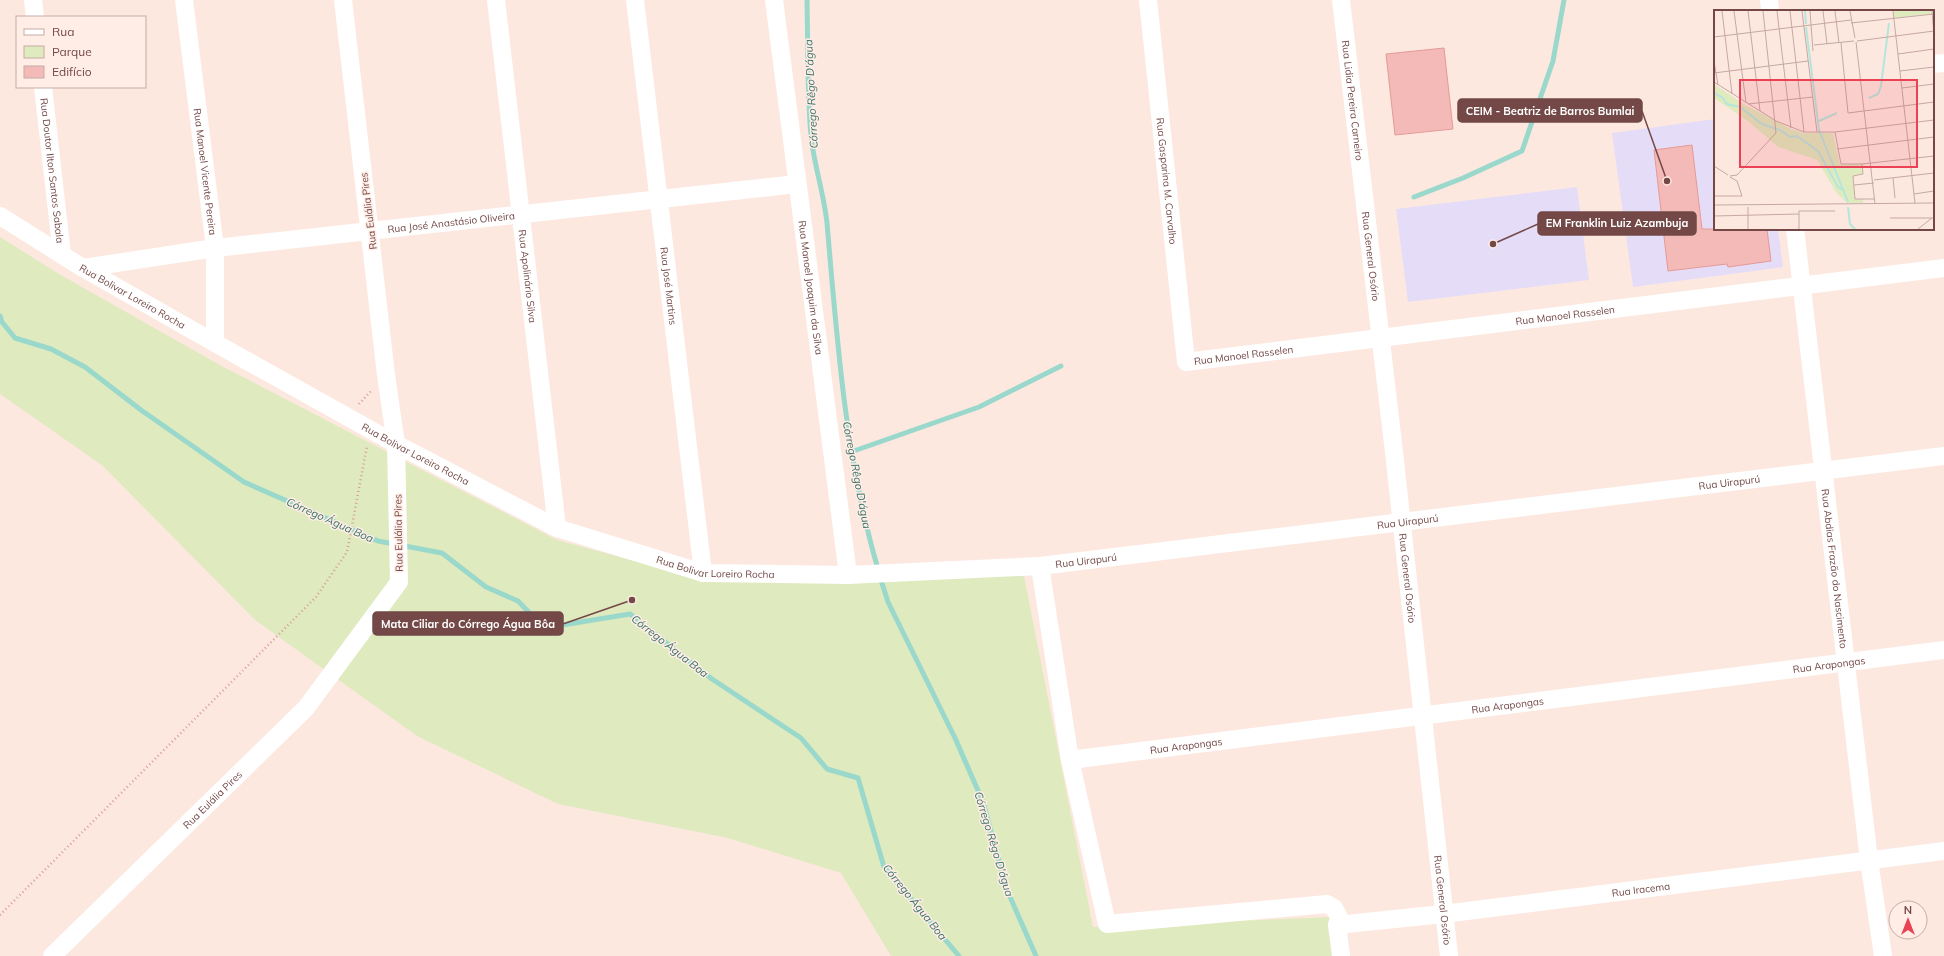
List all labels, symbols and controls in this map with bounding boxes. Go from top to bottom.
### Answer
inset map [1714,10,1934,230]
legend [16,16,146,88]
text: Rua [52,24,74,39]
water label: Córrego Rêgo D'água [801,39,821,149]
street label: Rua Lidia Pereira Carneiro [1339,40,1366,161]
text: Parque [52,44,92,59]
text: Edifício [52,64,92,79]
street label: Rua Doutor Ilton Santos Sabala [37,97,67,244]
callout: CEIM - Beatriz de Barros Bumlai [1458,99,1642,122]
text: CEIM - Beatriz de Barros Bumlai [1466,104,1634,118]
street label: Rua Manoel Vicente Pereira [191,107,219,236]
street label: Rua Gasparina M. Carvalho [1153,117,1180,245]
street label: Rua Eulália Pires [357,172,380,250]
street label: Rua José Anastásio Oliveira [387,209,515,236]
street label: Rua General Osório [1359,211,1382,302]
callout: EM Franklin Luiz Azambuja [1538,212,1696,235]
text: EM Franklin Luiz Azambuja [1546,216,1688,230]
street label: Rua Manoel Joaquim da Silva [795,220,826,356]
street label: Rua Apolinário Silva [516,229,539,323]
street label: Rua José Martins [657,246,680,326]
street label: Rua Bolivar Loreiro Rocha [77,261,188,332]
street label: Rua Manoel Rasselen [1515,303,1616,328]
street label: Rua Manoel Rasselen [1193,343,1294,368]
street label: Rua Bolivar Loreiro Rocha [359,420,471,488]
water label: Córrego Rêgo D'água [840,420,874,530]
street label: Rua Uirapurú [1698,472,1761,493]
street label: Rua Abdias Frazão do Nascimento [1819,488,1850,650]
water label: Córrego Água Boa [284,494,376,546]
street label: Rua Eulália Pires [391,494,406,572]
street label: Rua Uirapurú [1376,512,1439,532]
street label: Rua General Osório [1396,533,1419,624]
street label: Rua Uirapurú [1055,551,1118,571]
street label: Rua Bolivar Loreiro Rocha [655,553,775,581]
callout: Mata Ciliar do Córrego Água Bôa [373,612,563,635]
water label: Córrego Água Boa [629,612,712,681]
text: Mata Ciliar do Córrego Água Bôa [381,617,555,631]
street label: Rua Arapongas [1792,654,1866,676]
street label: Rua Arapongas [1471,694,1545,716]
street label: Rua Arapongas [1149,735,1223,757]
street label: Rua Eulália Pires [180,768,245,832]
water label: Córrego Rêgo D'água [971,790,1017,899]
street label: Rua General Osório [1431,855,1454,946]
water label: Córrego Água Boa [880,861,950,943]
street label: Rua Iracema [1611,880,1671,900]
north arrow [1888,900,1928,940]
text: N [1904,903,1912,917]

